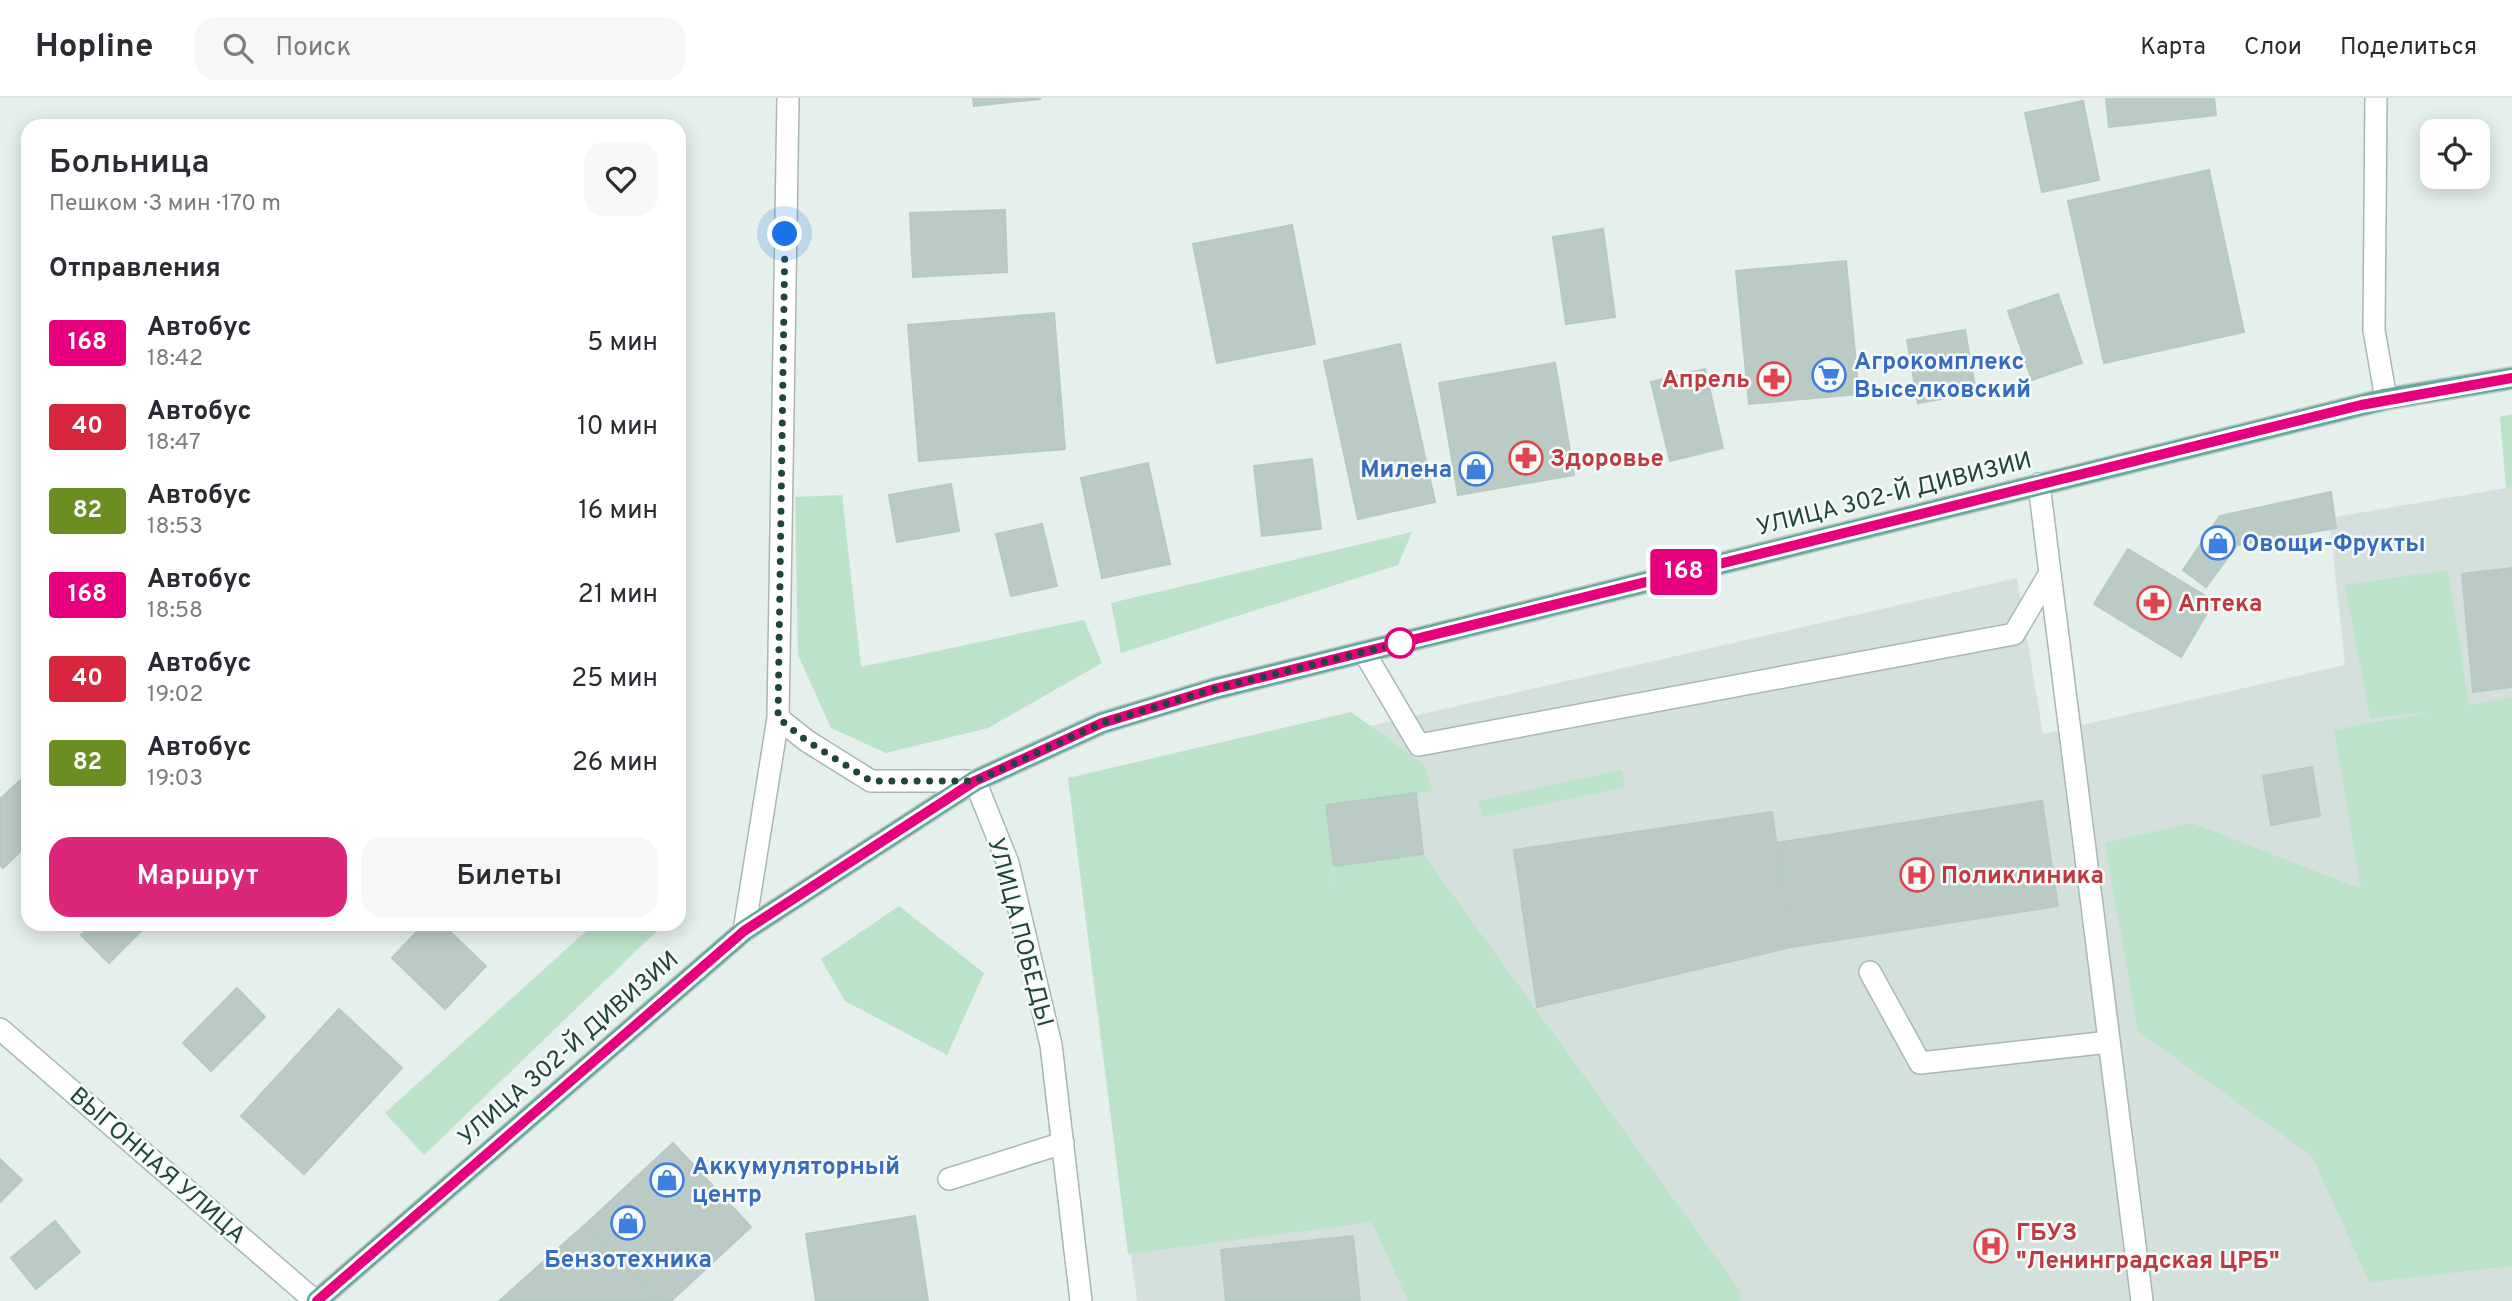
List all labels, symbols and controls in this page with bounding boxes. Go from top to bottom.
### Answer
search box [195,17,685,80]
text: Hopline [35,27,153,69]
icon: search [219,29,257,67]
text: Поиск [275,32,351,65]
text: Карта [2140,33,2206,63]
text: Слои [2244,33,2302,63]
text: Поделиться [2340,33,2477,63]
map controls [2420,119,2490,189]
button: locate [2420,119,2490,189]
button: heart [584,142,658,216]
text: Больница [49,143,210,185]
text: Пешком · 3 мин · 170 m [49,190,281,219]
your location [767,216,802,251]
text: Отправления [49,253,221,286]
text: Автобус [147,312,252,345]
text: 5 мин [587,327,658,360]
text: 168 [68,328,107,358]
text: 18:42 [147,345,203,374]
place label: Агрокомплекс Выселковский [1854,348,2031,406]
supermarket icon: Агрокомплекс Выселковский [1810,356,1848,394]
pharmacy icon: Апрель [1755,360,1793,398]
place label: Апрель [1662,366,1750,396]
text: Автобус [147,396,252,429]
text: 10 мин [577,411,658,444]
text: 40 [72,412,103,442]
text: 18:47 [147,429,201,458]
pharmacy icon: Здоровье [1507,439,1545,477]
street label: УЛИЦА 302-Й ДИВИЗИИ [1753,444,2035,544]
place label: Здоровье [1550,445,1664,475]
shop icon: Милена [1457,450,1495,488]
place label: Милена [1360,456,1452,486]
text: Автобус [147,480,252,513]
text: 16 мин [578,495,658,528]
text: 82 [73,496,102,526]
text: 18:53 [147,513,203,542]
shop icon: Овощи-Фрукты [2199,524,2237,562]
place label: Овощи-Фрукты [2242,530,2425,560]
line badge: 168 [1644,549,1724,595]
text: 168 [1664,557,1704,587]
text: Автобус [147,564,252,597]
text: 21 мин [578,579,658,612]
text: 168 [68,580,107,610]
pharmacy icon: Аптека [2135,584,2173,622]
place label: Аптека [2178,590,2262,620]
text: 18:58 [147,597,203,626]
unlabelled marker [1385,628,1415,658]
text: Автобус [147,648,252,681]
text: 25 мин [571,663,658,696]
text: 40 [72,664,103,694]
text: 19:02 [147,681,203,710]
text: Автобус [147,732,252,765]
text: 26 мин [572,747,658,780]
text: 82 [73,748,102,778]
text: 19:03 [147,765,203,794]
street label: УЛИЦА ПОБЕДЫ [979,835,1059,1030]
button: Маршрут [49,837,347,917]
button: Билеты [361,837,658,917]
hospital icon: Поликлиника [1898,856,1936,894]
place label: Поликлиника [1941,862,2104,892]
street label: УЛИЦА 302-Й ДИВИЗИИ [452,944,686,1154]
street label: ВЫГОННАЯ УЛИЦА [62,1082,251,1251]
place label: Аккумуляторный центр [692,1153,900,1211]
shop icon: Аккумуляторный центр [648,1161,686,1199]
shop icon: Бензотехника [609,1204,647,1242]
place label: ГБУЗ "Ленинградская ЦРБ" [2016,1219,2280,1277]
hospital icon: ГБУЗ "Ленинградская ЦРБ" [1972,1227,2010,1265]
place label: Бензотехника [544,1246,712,1276]

